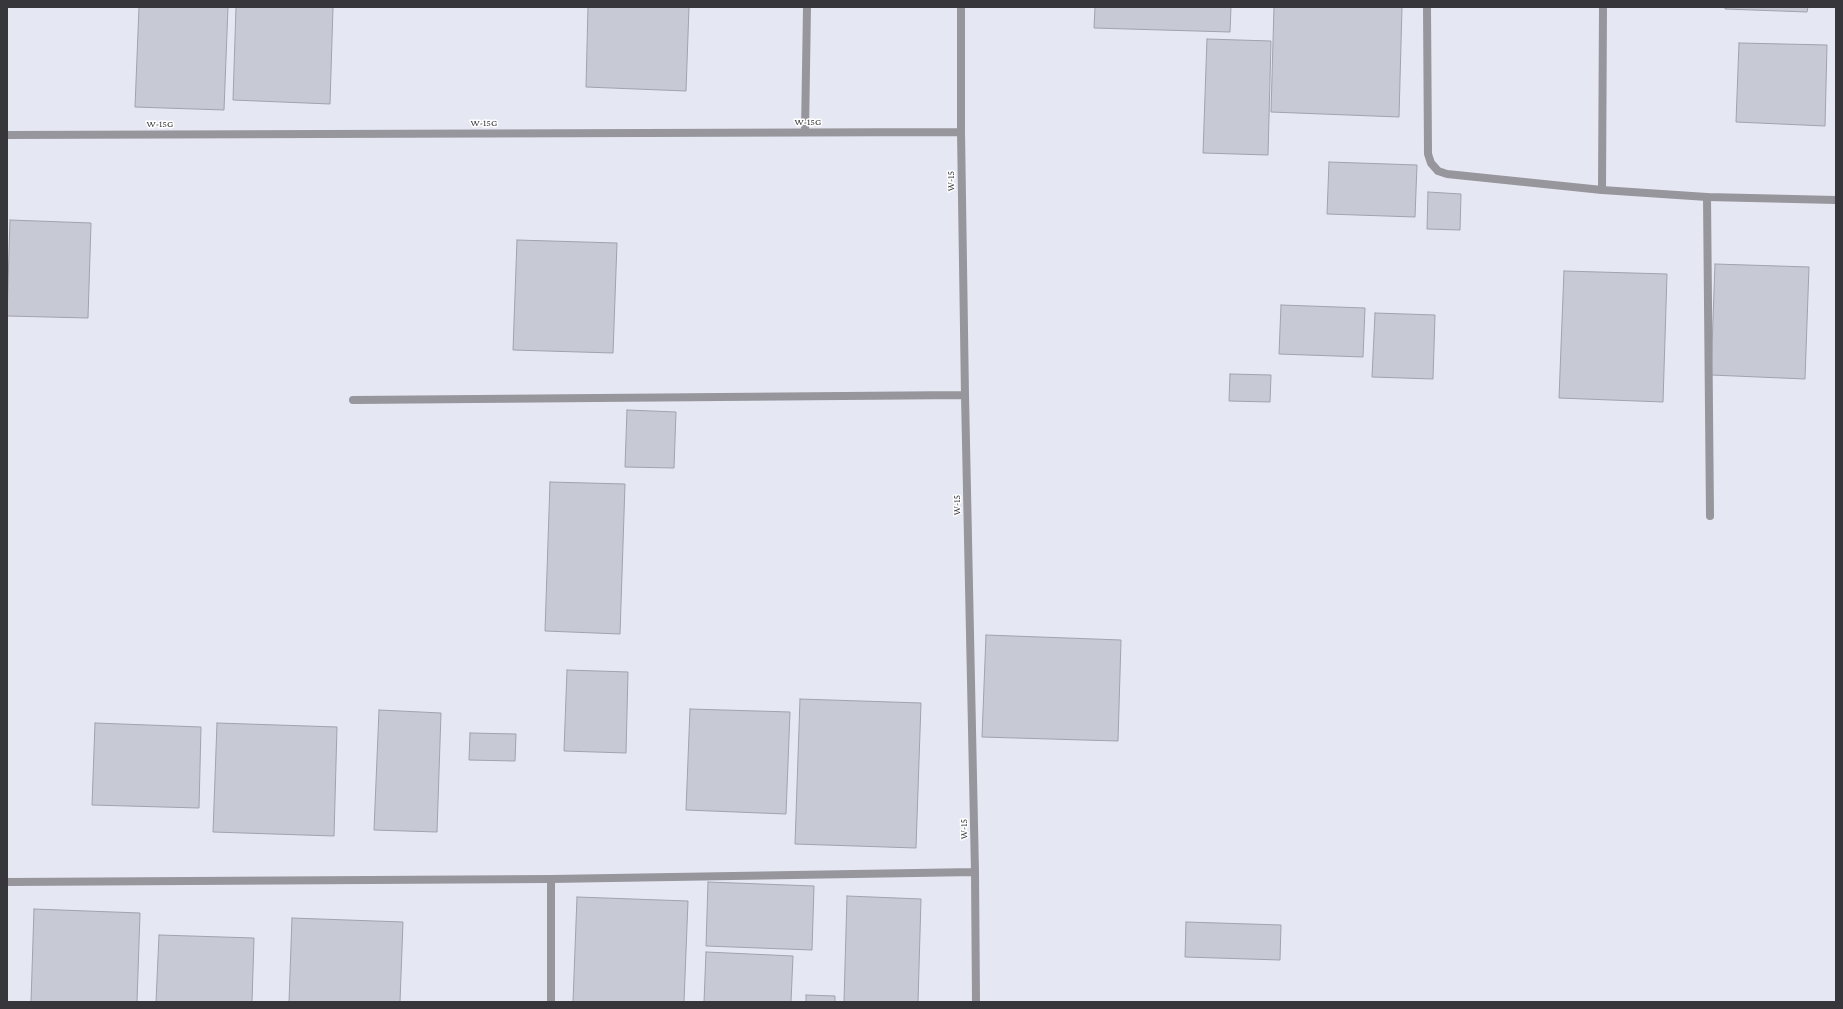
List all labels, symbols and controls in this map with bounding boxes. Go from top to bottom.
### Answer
street label: W-15G [795,116,821,128]
street label: W-15G [471,117,497,129]
street label: W-15G [147,118,173,130]
street label: W-15 [945,171,957,191]
street label: W-15 [951,495,963,515]
street label: W-15 [958,819,970,839]

